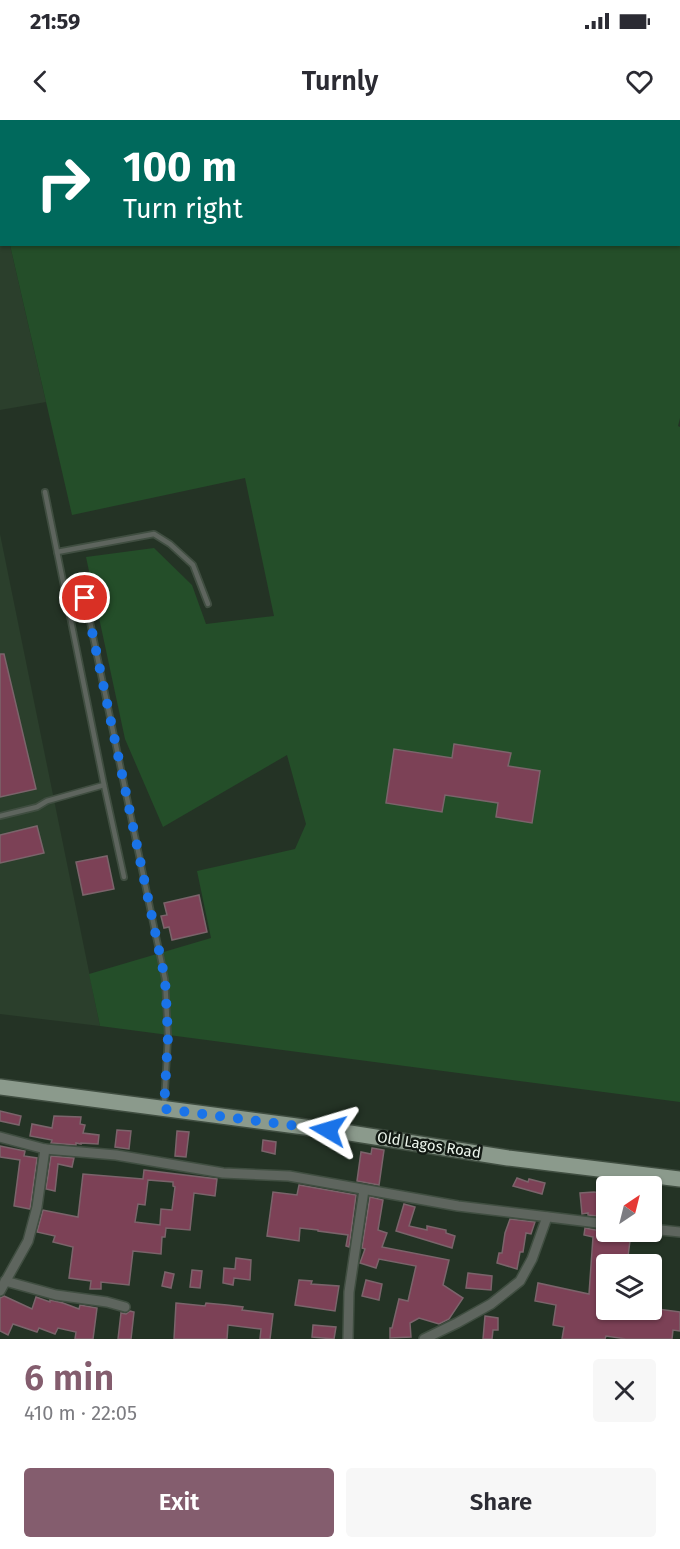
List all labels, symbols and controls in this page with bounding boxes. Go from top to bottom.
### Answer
text: 21:59 [30,8,80,35]
icon: back [24,65,57,98]
text: Turnly [302,65,378,97]
icon: heart [623,65,656,98]
text: 100 m [123,142,237,192]
icon: right [24,144,102,222]
text: Turn right [123,193,243,225]
pin [59,572,110,623]
icon: arrive [68,581,101,614]
position arrow [296,1098,360,1162]
street label: Old Lagos Road [376,1128,482,1162]
north arrow [596,1176,662,1242]
map controls [596,1176,662,1320]
button: layers [596,1254,662,1320]
text: 6 min [24,1356,114,1400]
button: close [593,1359,656,1422]
text: 410 m · 22:05 [24,1401,137,1425]
button: Exit [24,1468,334,1537]
button: Share [346,1468,656,1537]

